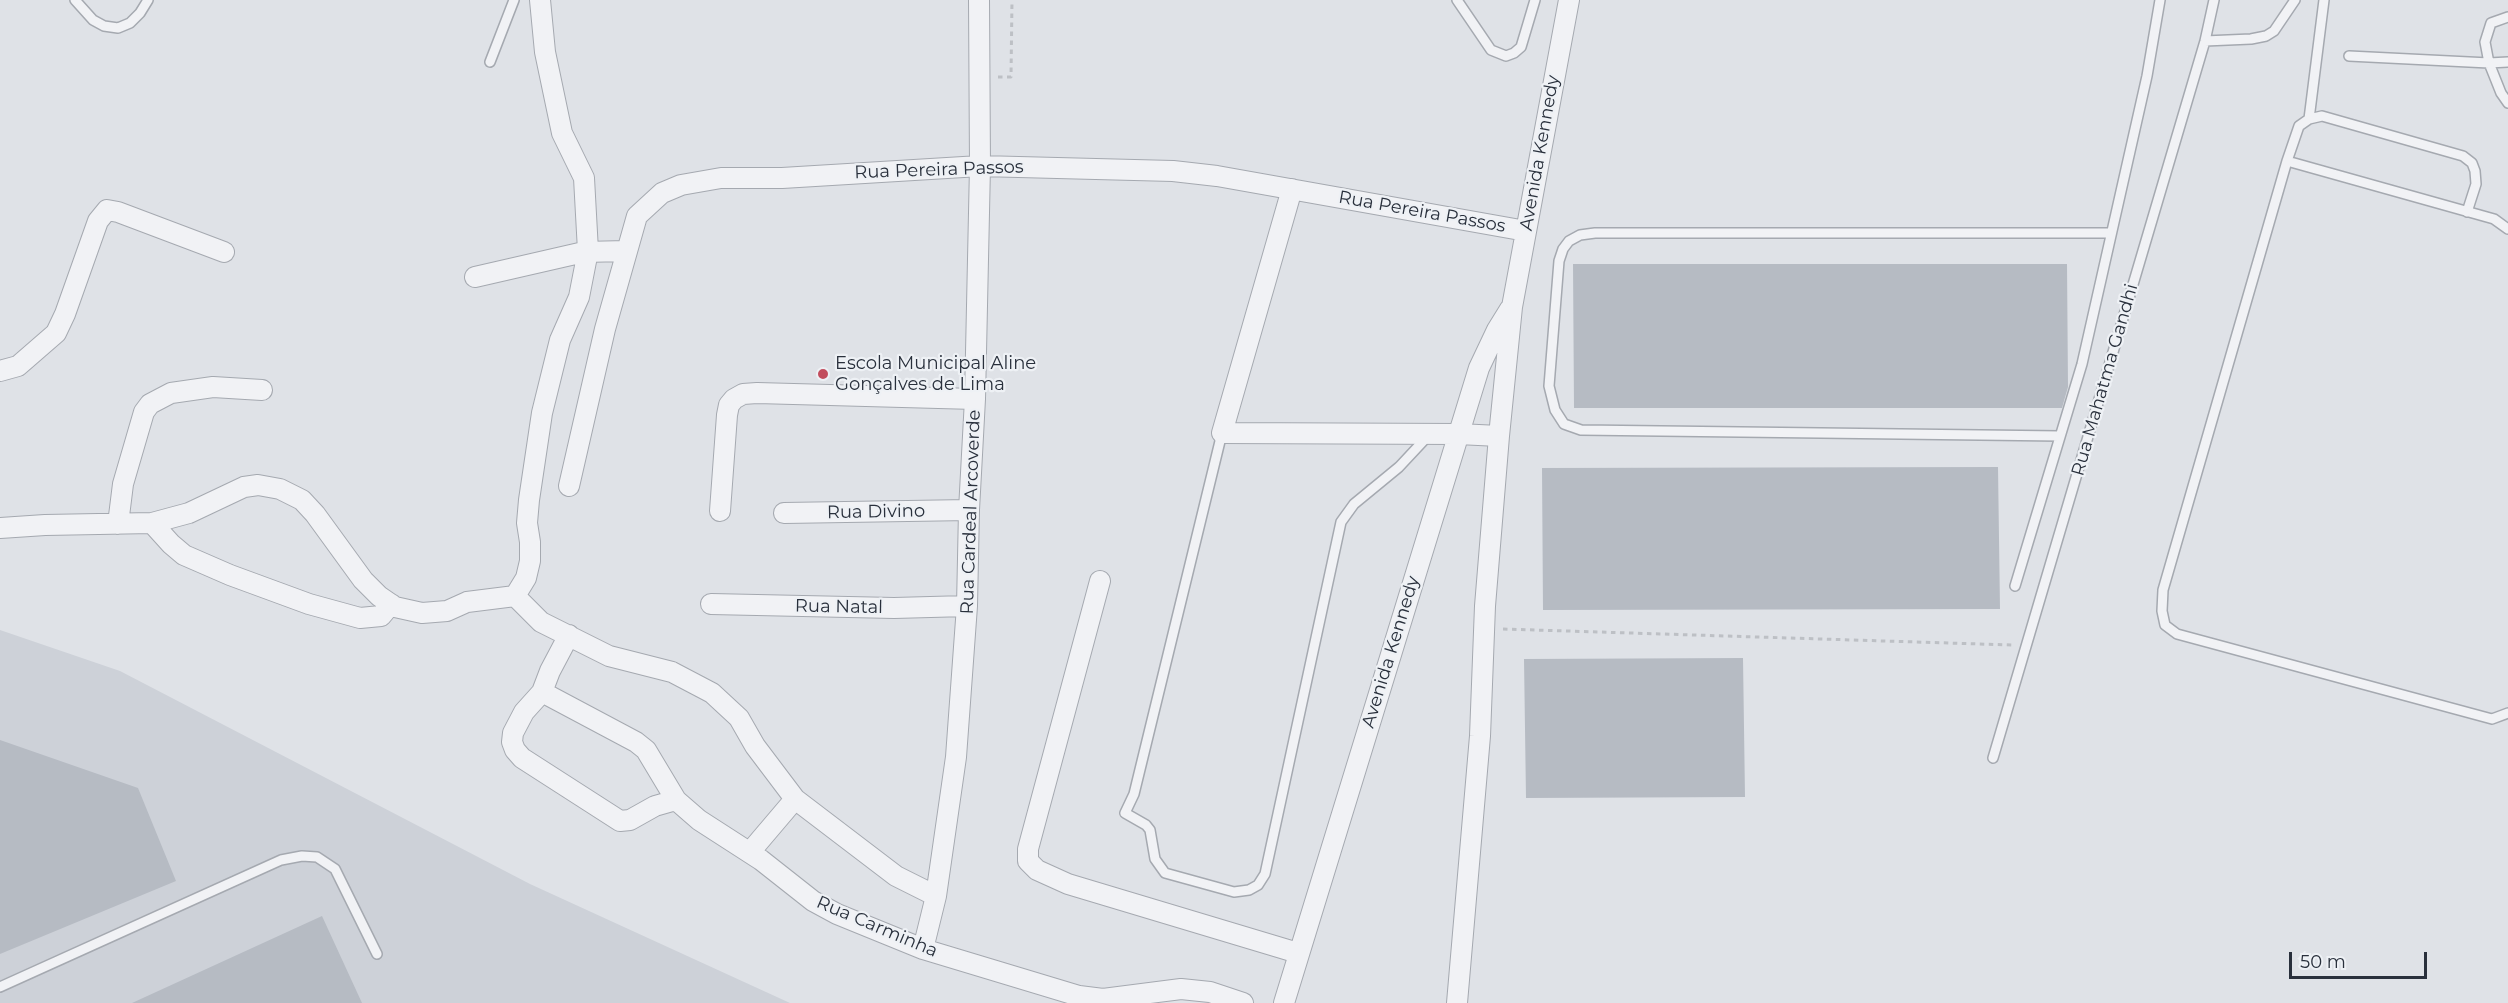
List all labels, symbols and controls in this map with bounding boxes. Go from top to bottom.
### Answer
street label: Avenida Kennedy [1516,73,1564,233]
street label: Rua Pereira Passos [854,156,1024,184]
street label: Rua Pereira Passos [1337,187,1507,237]
street label: Rua Mahatma Gandhi [2067,282,2143,478]
place label: Escola Municipal Aline Gonçalves de Lima [835,353,1036,395]
marker: Escola Municipal Aline Gonçalves de Lima [816,367,830,381]
street label: Rua Cardeal Arcoverde [957,409,985,615]
street label: Rua Divino [827,500,925,524]
street label: Avenida Kennedy [1358,573,1424,731]
street label: Rua Natal [795,595,883,619]
street label: Rua Carminha [813,892,941,962]
scale bar [2292,940,2430,978]
text: 50 m [2300,951,2346,973]

